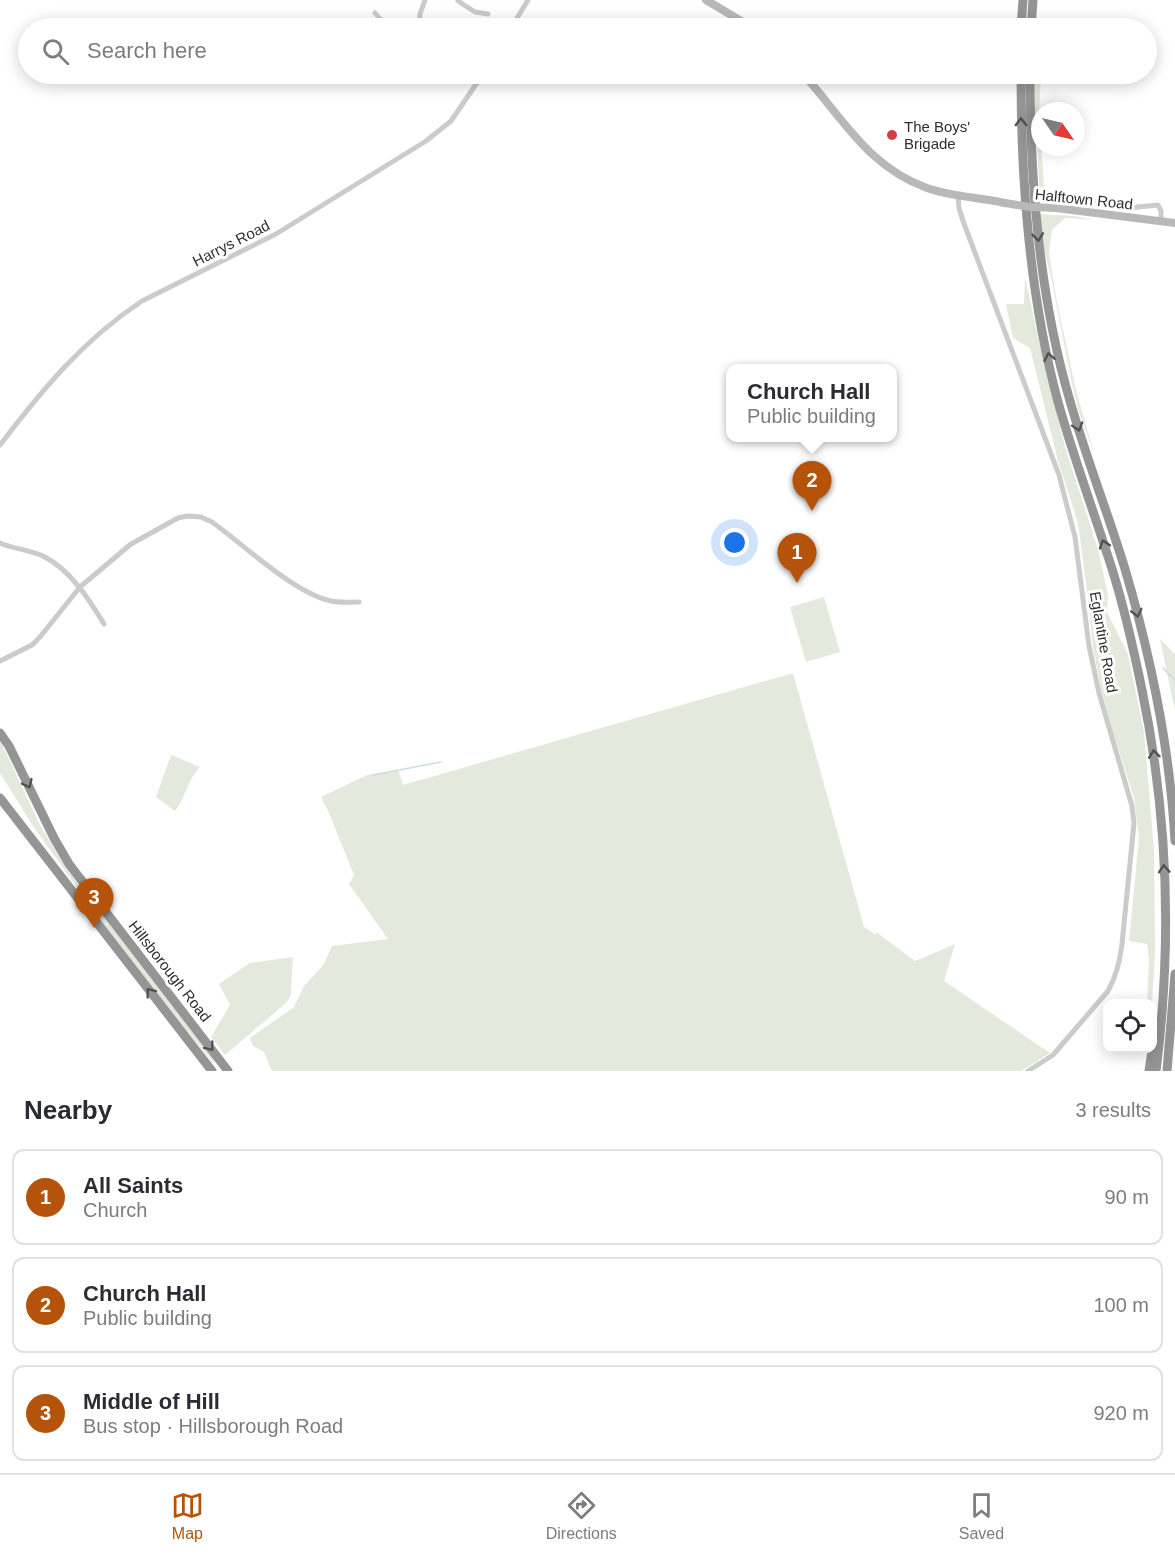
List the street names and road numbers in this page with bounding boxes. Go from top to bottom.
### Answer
street label: Halftown Road [1034,185,1134,213]
street label: Harrys Road [190,216,272,270]
street label: Eglantine Road [1087,590,1121,694]
street label: Hillsborough Road [125,917,215,1025]

